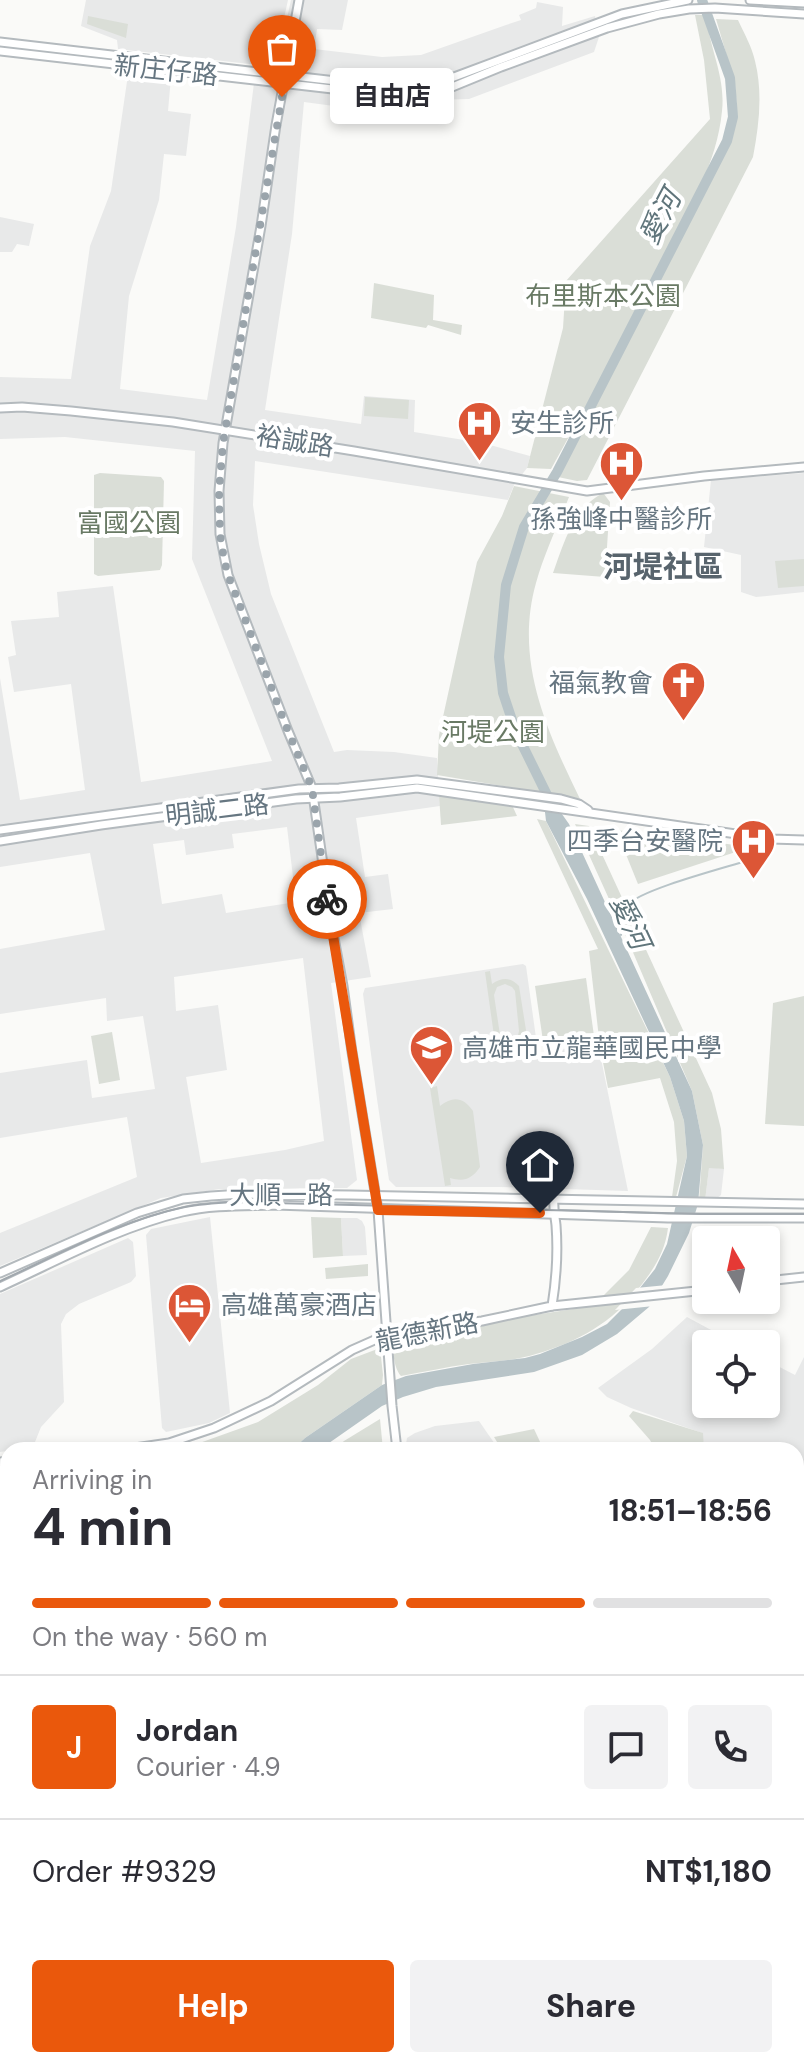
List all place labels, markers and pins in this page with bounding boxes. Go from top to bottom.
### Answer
pin [248,15,316,97]
callout: 自由店 [330,69,454,125]
hospital icon: 安生診所 [455,399,503,462]
place label: 安生診所 [510,406,614,440]
hospital icon: 孫強峰中醫診所 [597,440,645,503]
place label: 孫強峰中醫診所 [530,502,712,536]
church icon: 福氣教會 [660,659,708,722]
place label: 福氣教會 [549,666,653,700]
hospital icon: 四季台安醫院 [730,817,778,880]
place label: 四季台安醫院 [567,824,723,858]
school or university icon: 高雄市立龍華國民中學 [407,1024,455,1087]
place label: 高雄市立龍華國民中學 [462,1031,722,1065]
pin [506,1131,574,1213]
hotel icon: 高雄萬豪酒店 [166,1281,214,1344]
place label: 高雄萬豪酒店 [221,1288,377,1322]

